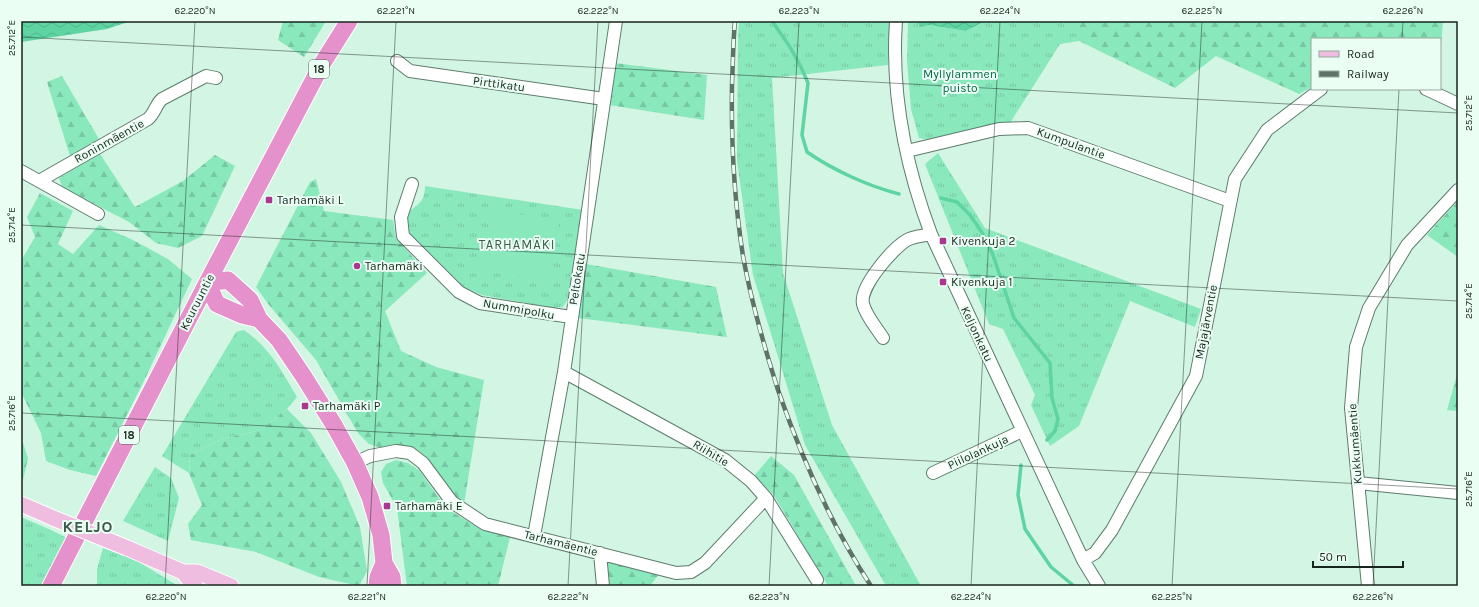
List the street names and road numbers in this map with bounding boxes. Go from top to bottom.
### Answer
road number: 18 [309,60,329,78]
street label: Pirttikatu [472,73,526,95]
street label: Roninmäentie [72,116,146,166]
street label: Kumpulantie [1035,124,1107,162]
street label: Peltokatu [566,252,588,306]
street label: Keuruuntie [177,272,217,332]
street label: Majajärventie [1192,284,1220,360]
street label: Nummipolku [482,296,556,322]
street label: Keljonkatu [958,304,996,364]
street label: Kukkumäentie [1345,403,1365,485]
road number: 18 [119,426,139,444]
street label: Piilolankuja [945,432,1011,472]
street label: Riihitie [690,437,732,469]
street label: Tarhamäentie [523,527,599,559]

